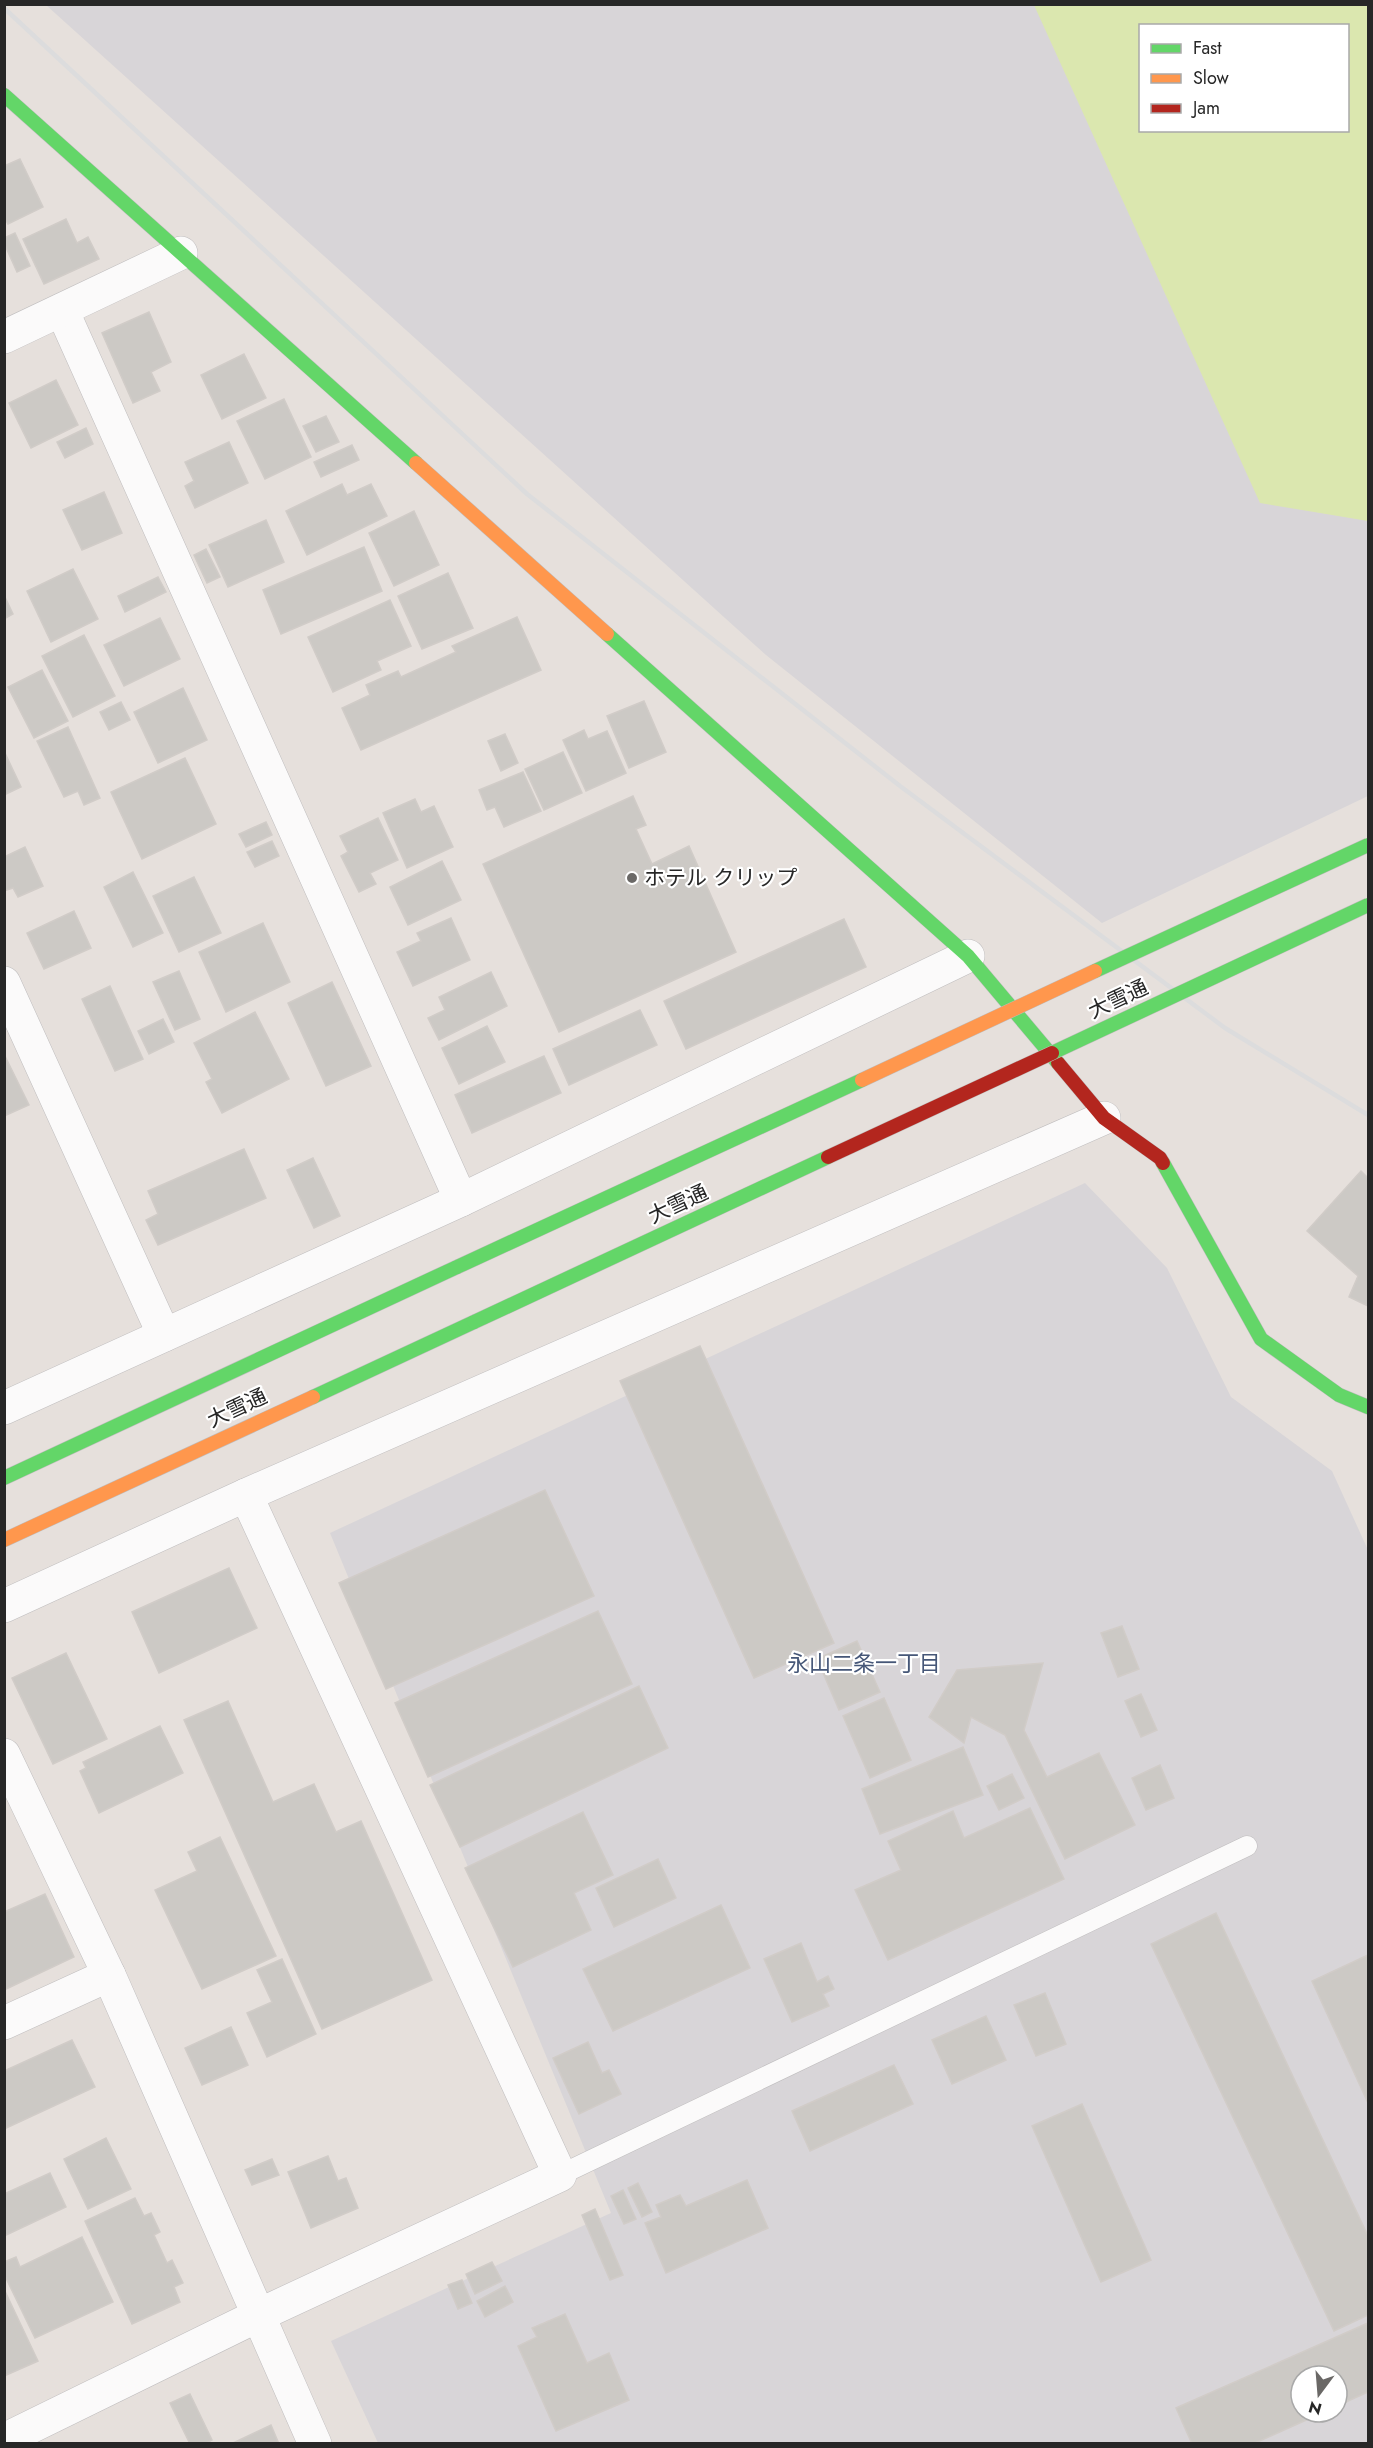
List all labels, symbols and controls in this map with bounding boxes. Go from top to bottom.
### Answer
legend [1139,24,1349,132]
text: Fast [1193,35,1222,61]
text: Slow [1193,65,1230,91]
text: Jam [1191,95,1220,121]
place label: ホテル クリップ [644,863,797,893]
marker: ホテル クリップ [625,871,639,885]
street label: 大雪通 [1083,972,1153,1026]
street label: 大雪通 [643,1177,713,1231]
street label: 大雪通 [202,1381,272,1435]
district label: 永山二条一丁目 [787,1647,941,1679]
north arrow [1289,2364,1349,2424]
text: N [1306,2395,1324,2421]

